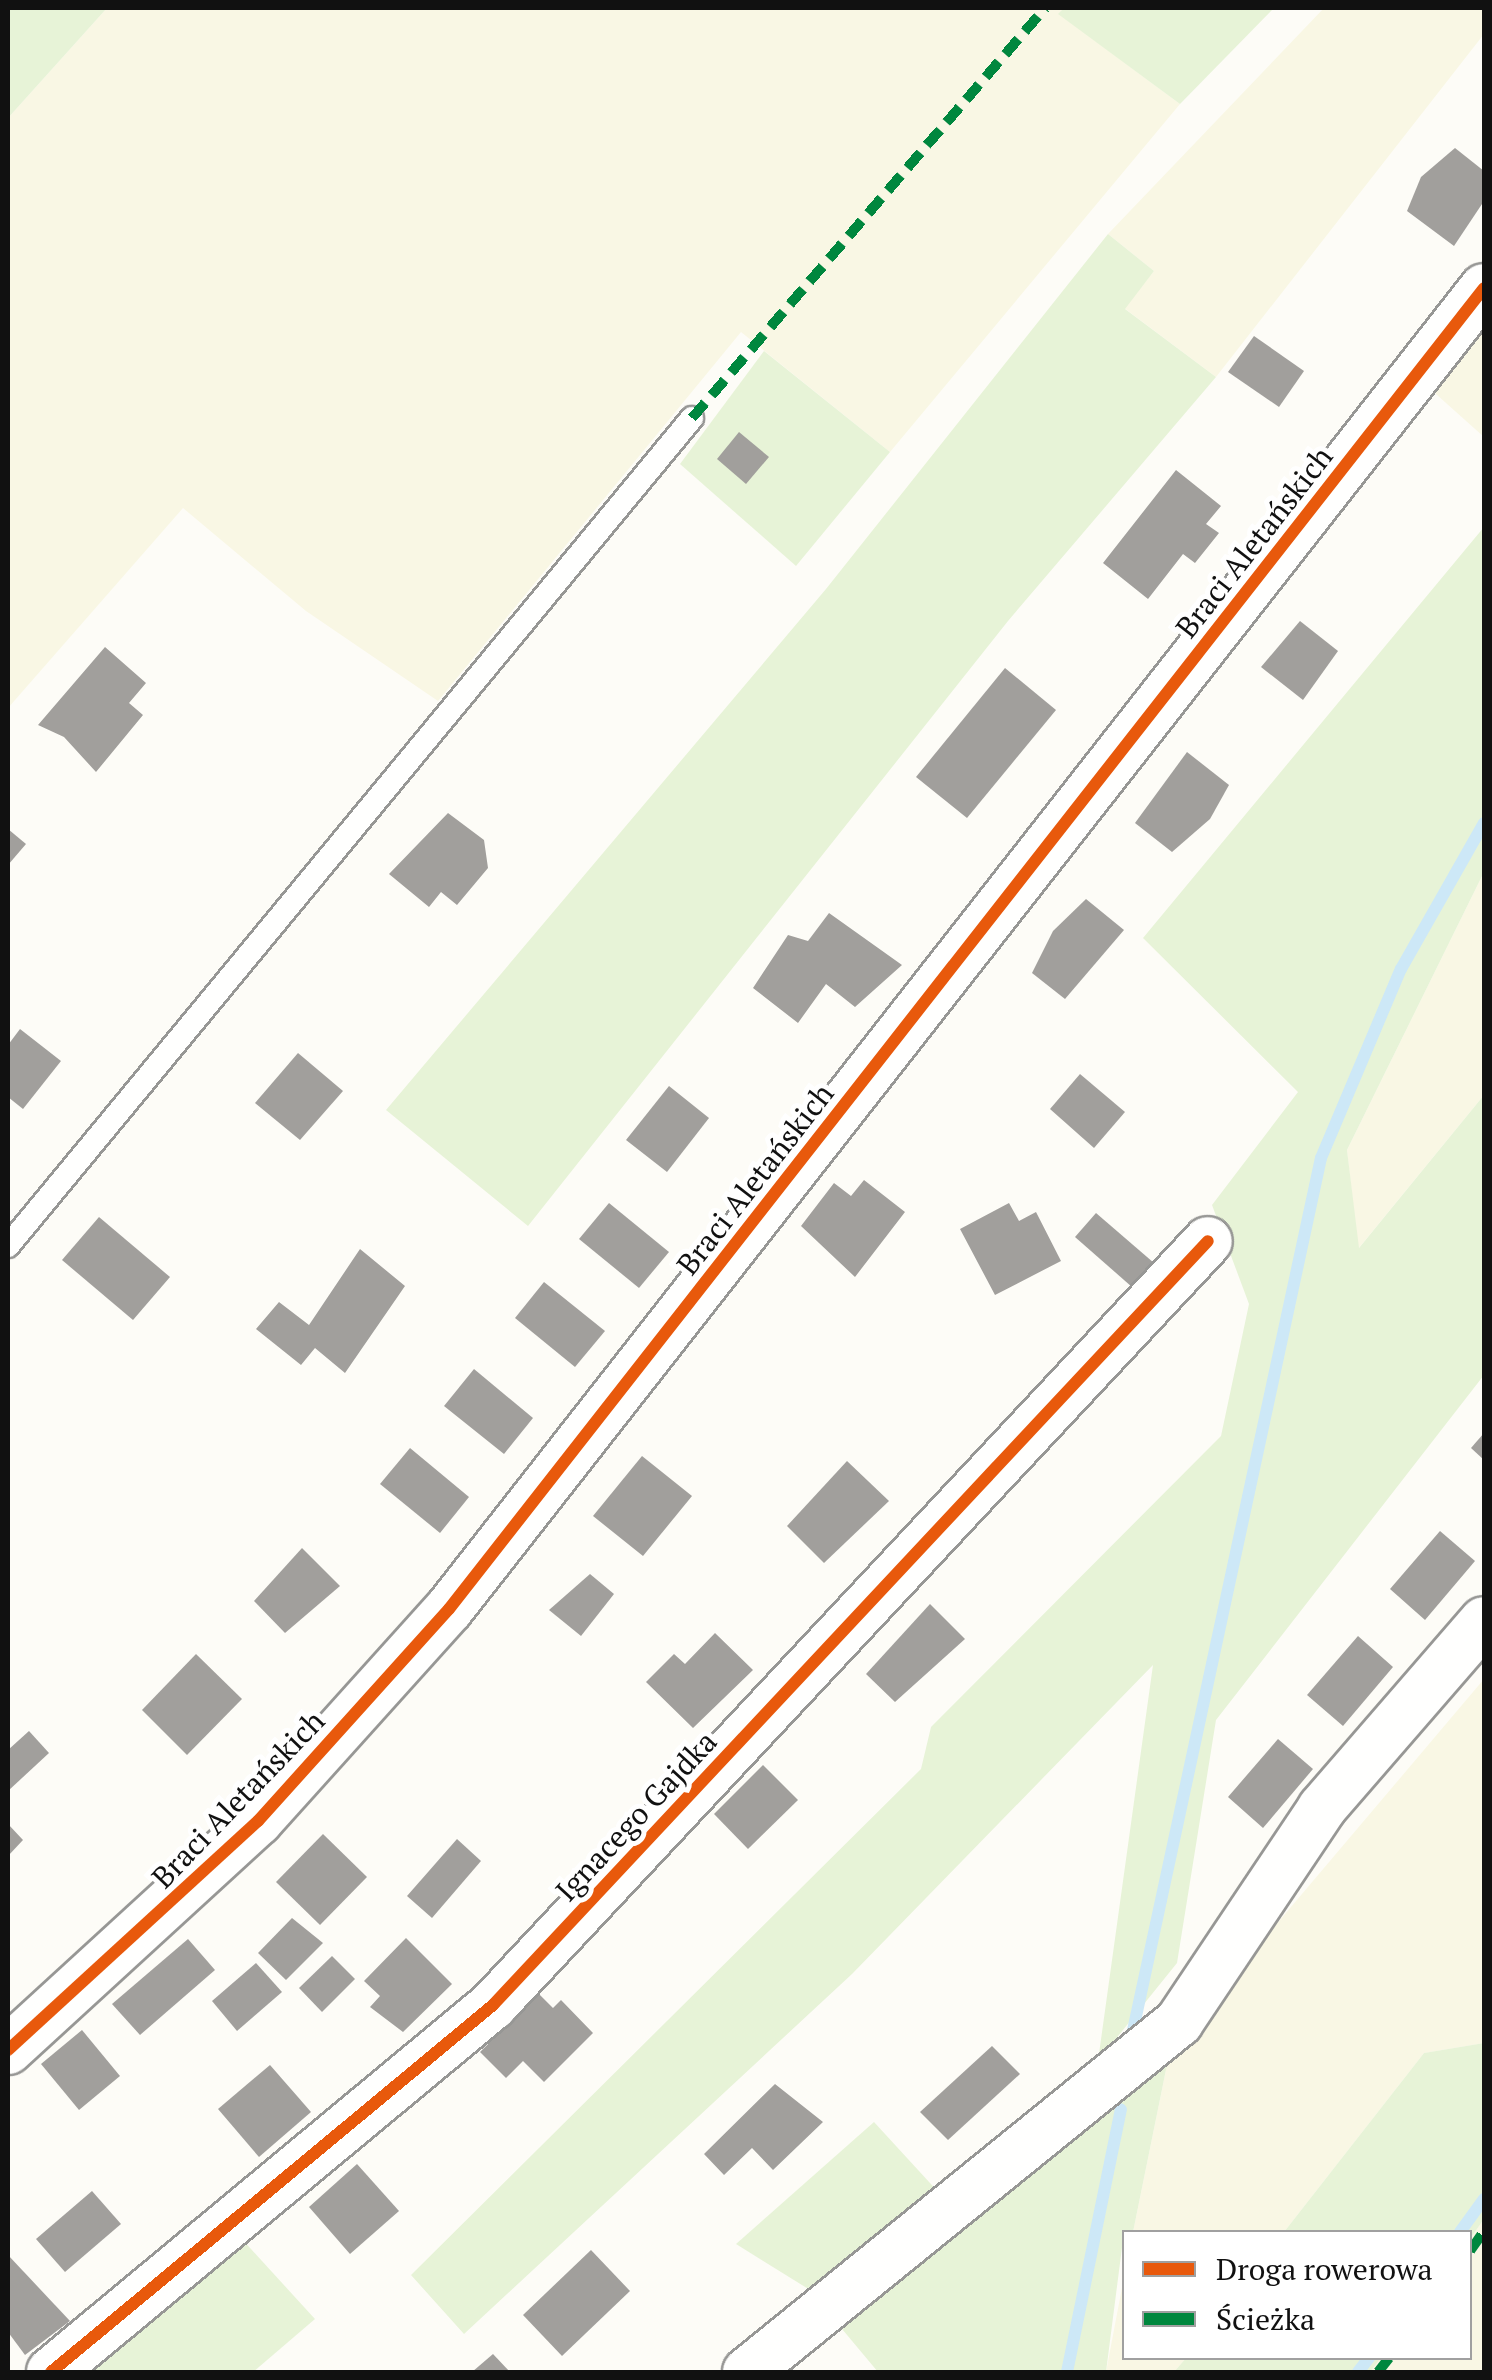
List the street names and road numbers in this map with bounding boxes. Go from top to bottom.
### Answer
street label: Braci Aletańskich [1168,439,1340,645]
street label: Braci Aletańskich [669,1076,841,1282]
street label: Braci Aletańskich [144,1703,332,1895]
street label: Ignacego Gajdka [548,1724,724,1908]

